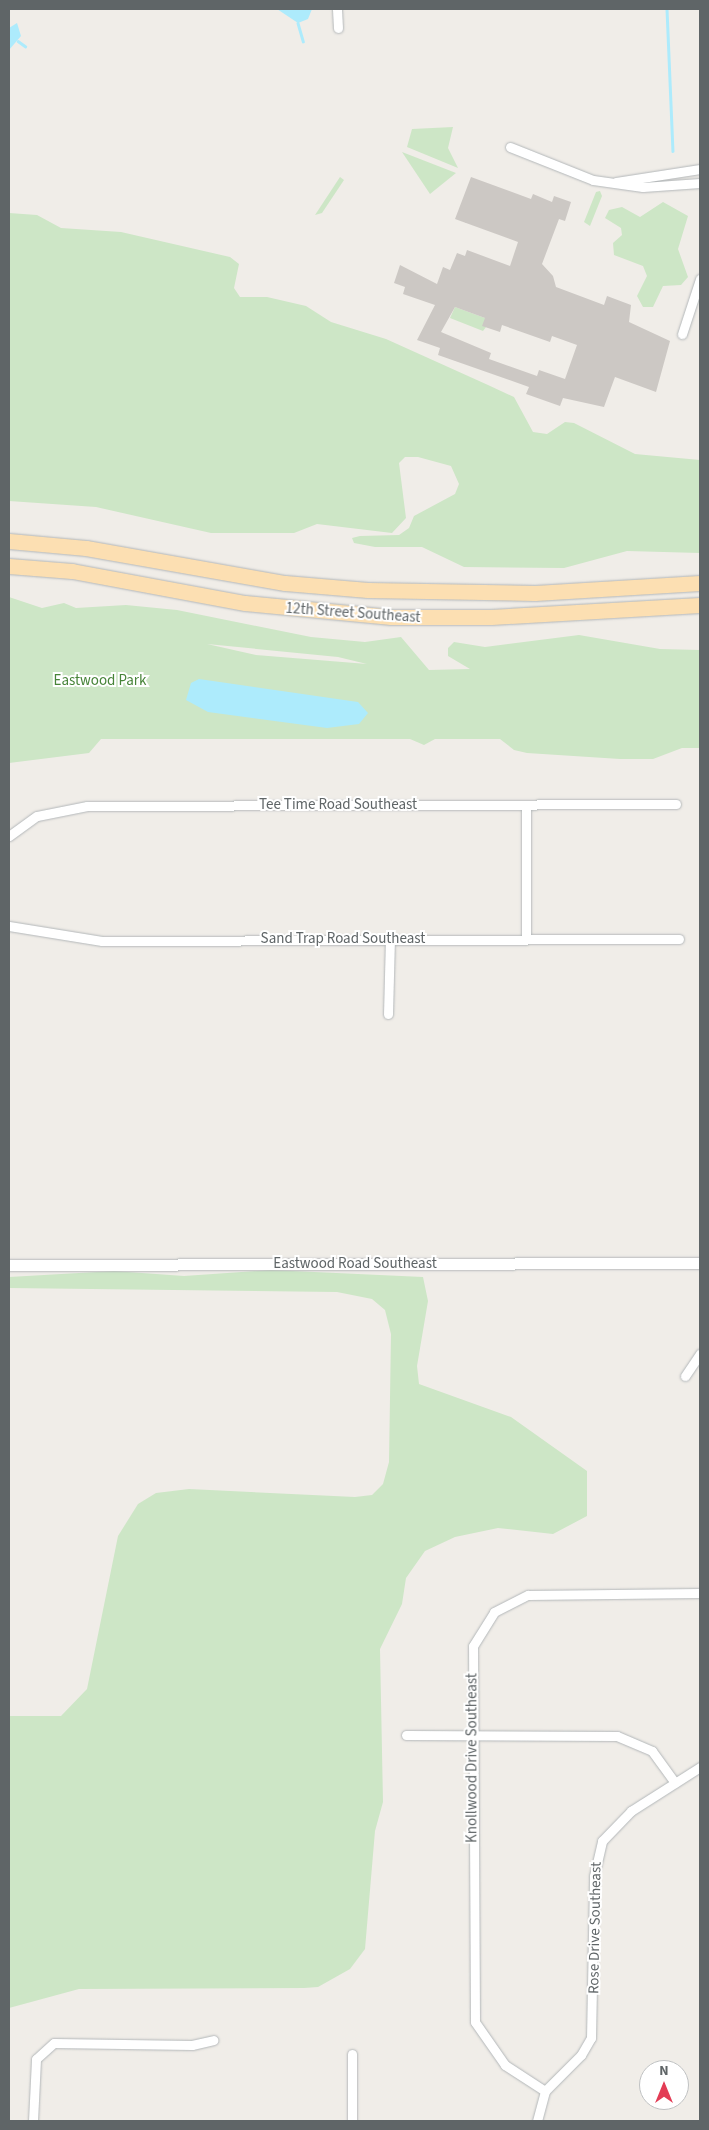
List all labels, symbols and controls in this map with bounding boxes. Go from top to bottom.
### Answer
street label: 12th Street Southeast [285,599,421,627]
park label: Eastwood Park [54,672,146,690]
street label: Tee Time Road Southeast [259,796,417,814]
street label: Sand Trap Road Southeast [261,930,425,948]
street label: Eastwood Road Southeast [273,1255,437,1273]
street label: Knollwood Drive Southeast [463,1673,481,1843]
street label: Rose Drive Southeast [585,1862,605,1994]
north arrow [639,2060,689,2110]
text: N [659,2061,669,2081]

